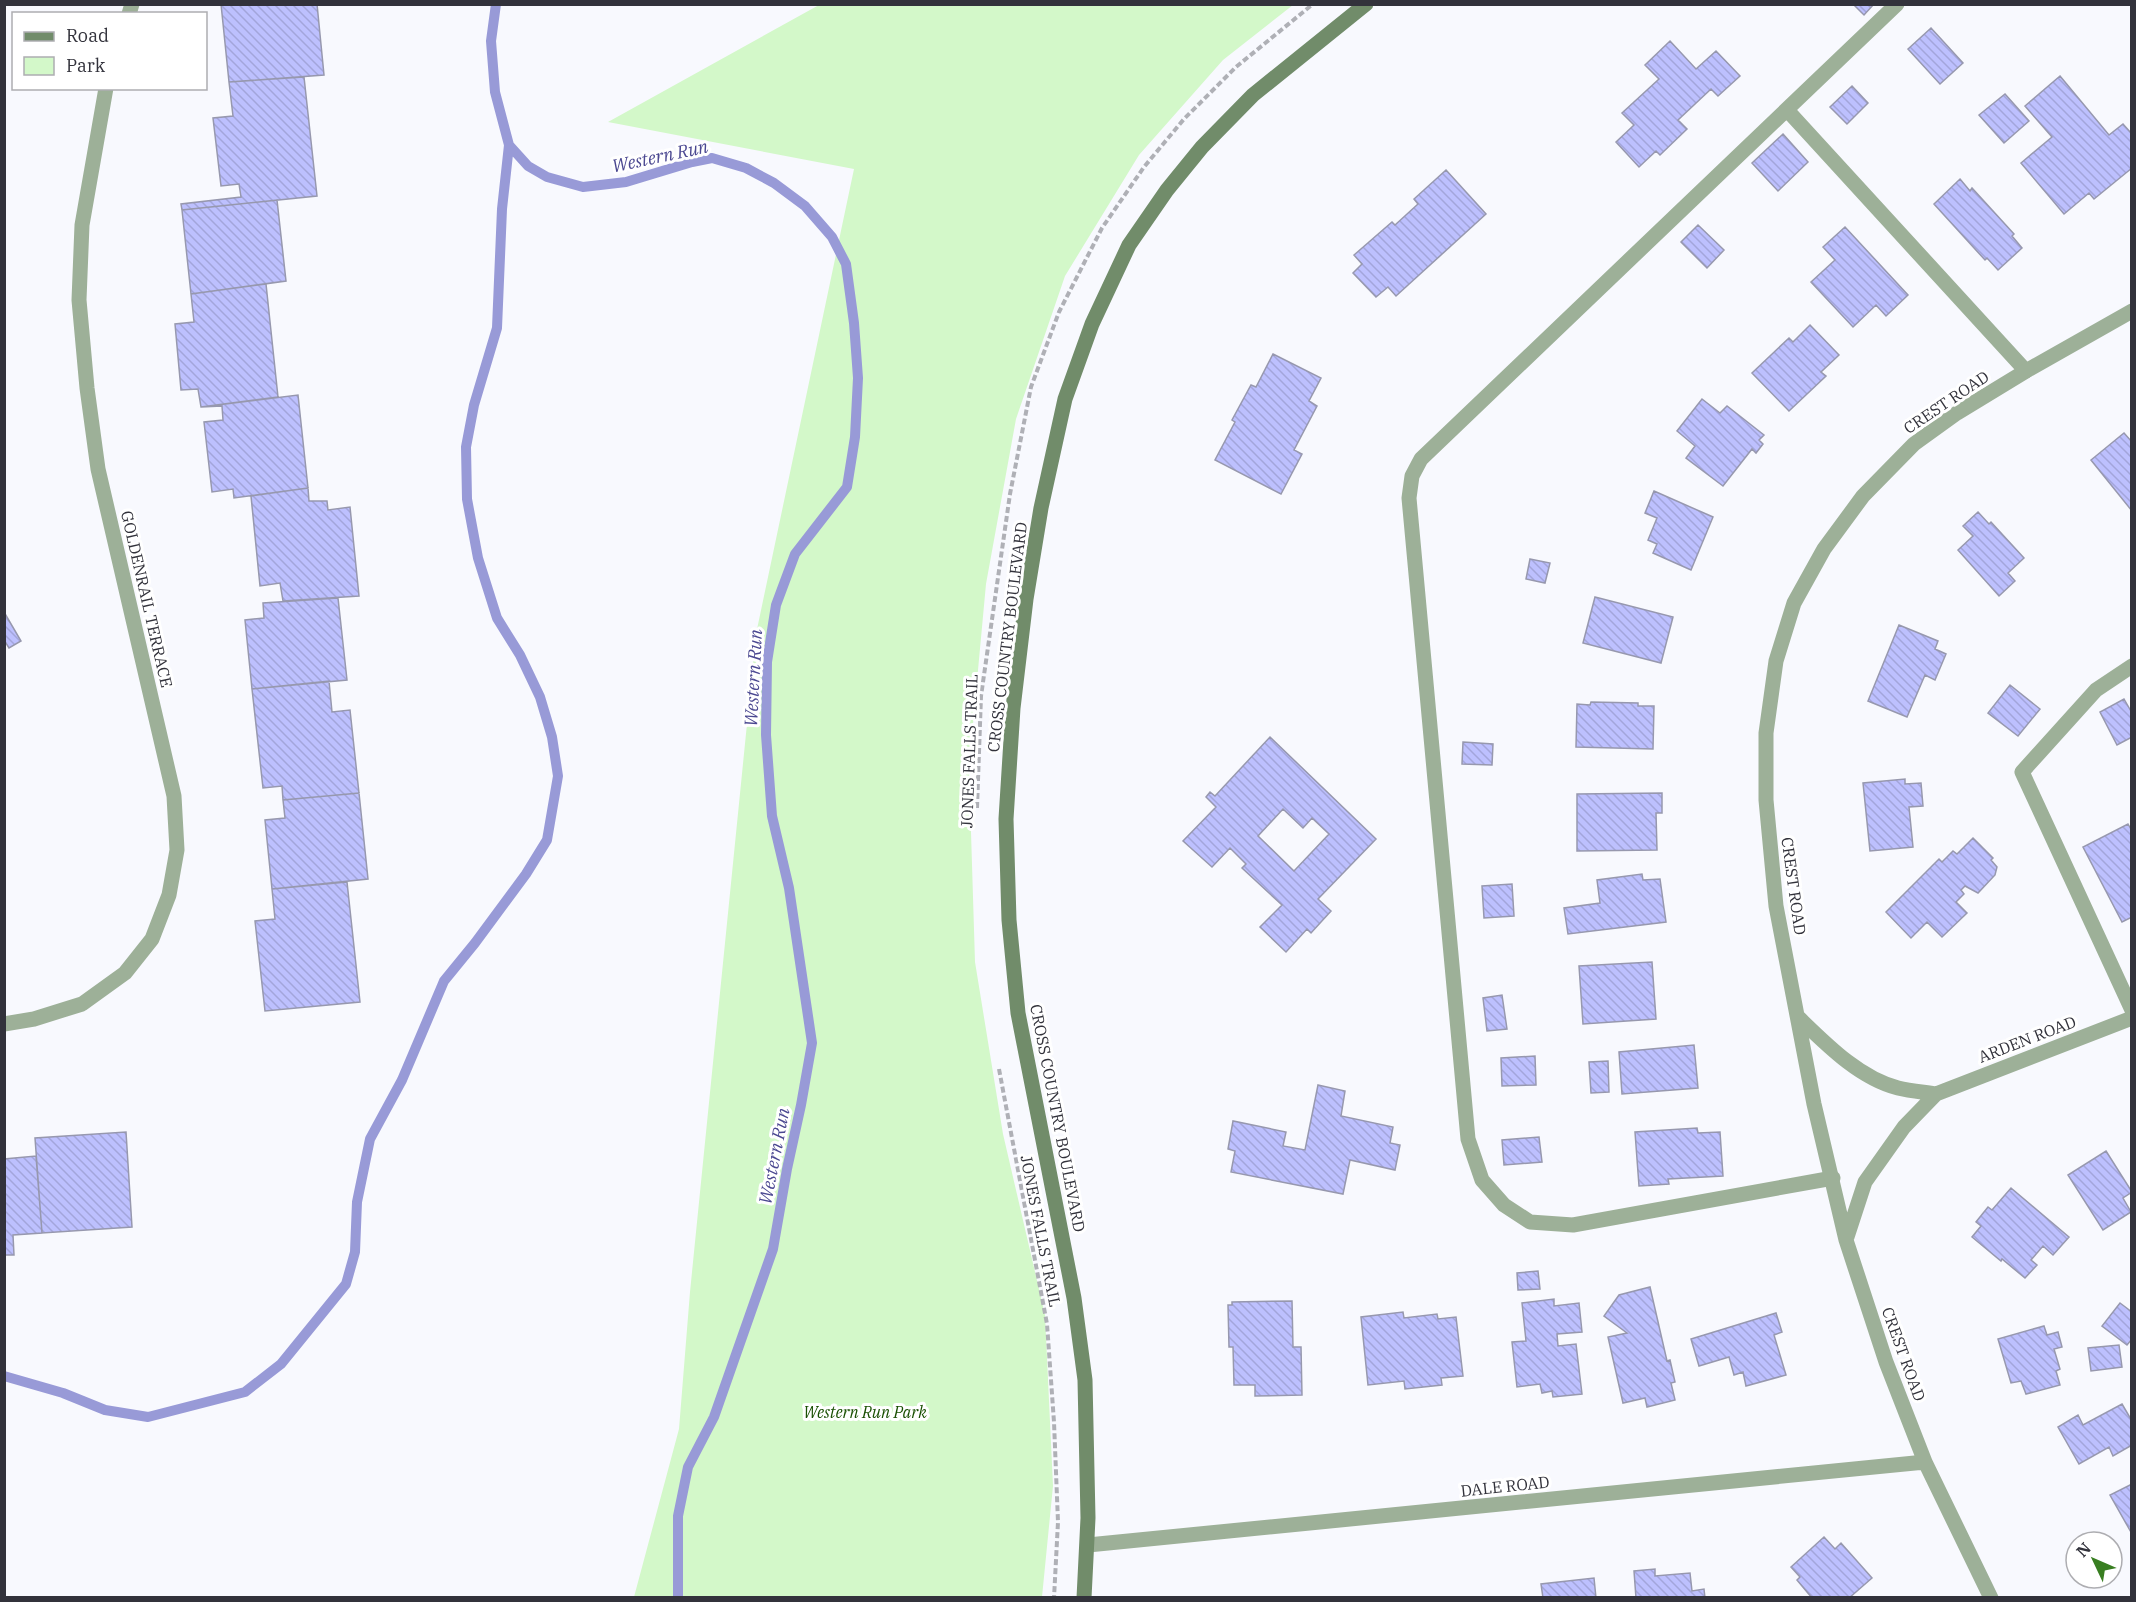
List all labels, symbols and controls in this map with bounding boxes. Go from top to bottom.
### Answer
legend [12,12,207,90]
text: Road [66,24,109,47]
text: Park [66,54,106,77]
water label: Western Run [610,134,711,177]
street label: CREST ROAD [1900,366,1992,438]
street label: GOLDENRAIL TERRACE [117,509,177,689]
street label: CROSS COUNTRY BOULEVARD [983,521,1031,753]
water label: Western Run [739,628,767,727]
street label: JONES FALLS TRAIL [956,674,982,828]
street label: CREST ROAD [1777,836,1811,936]
street label: CROSS COUNTRY BOULEVARD [1026,1002,1090,1234]
street label: ARDEN ROAD [1975,1011,2079,1067]
water label: Western Run [753,1105,795,1206]
street label: JONES FALLS TRAIL [1016,1153,1066,1309]
street label: CREST ROAD [1878,1304,1930,1404]
park label: Western Run Park [803,1402,927,1422]
street label: DALE ROAD [1460,1471,1550,1501]
north arrow [2064,1530,2124,1590]
text: N [2072,1538,2095,1561]

